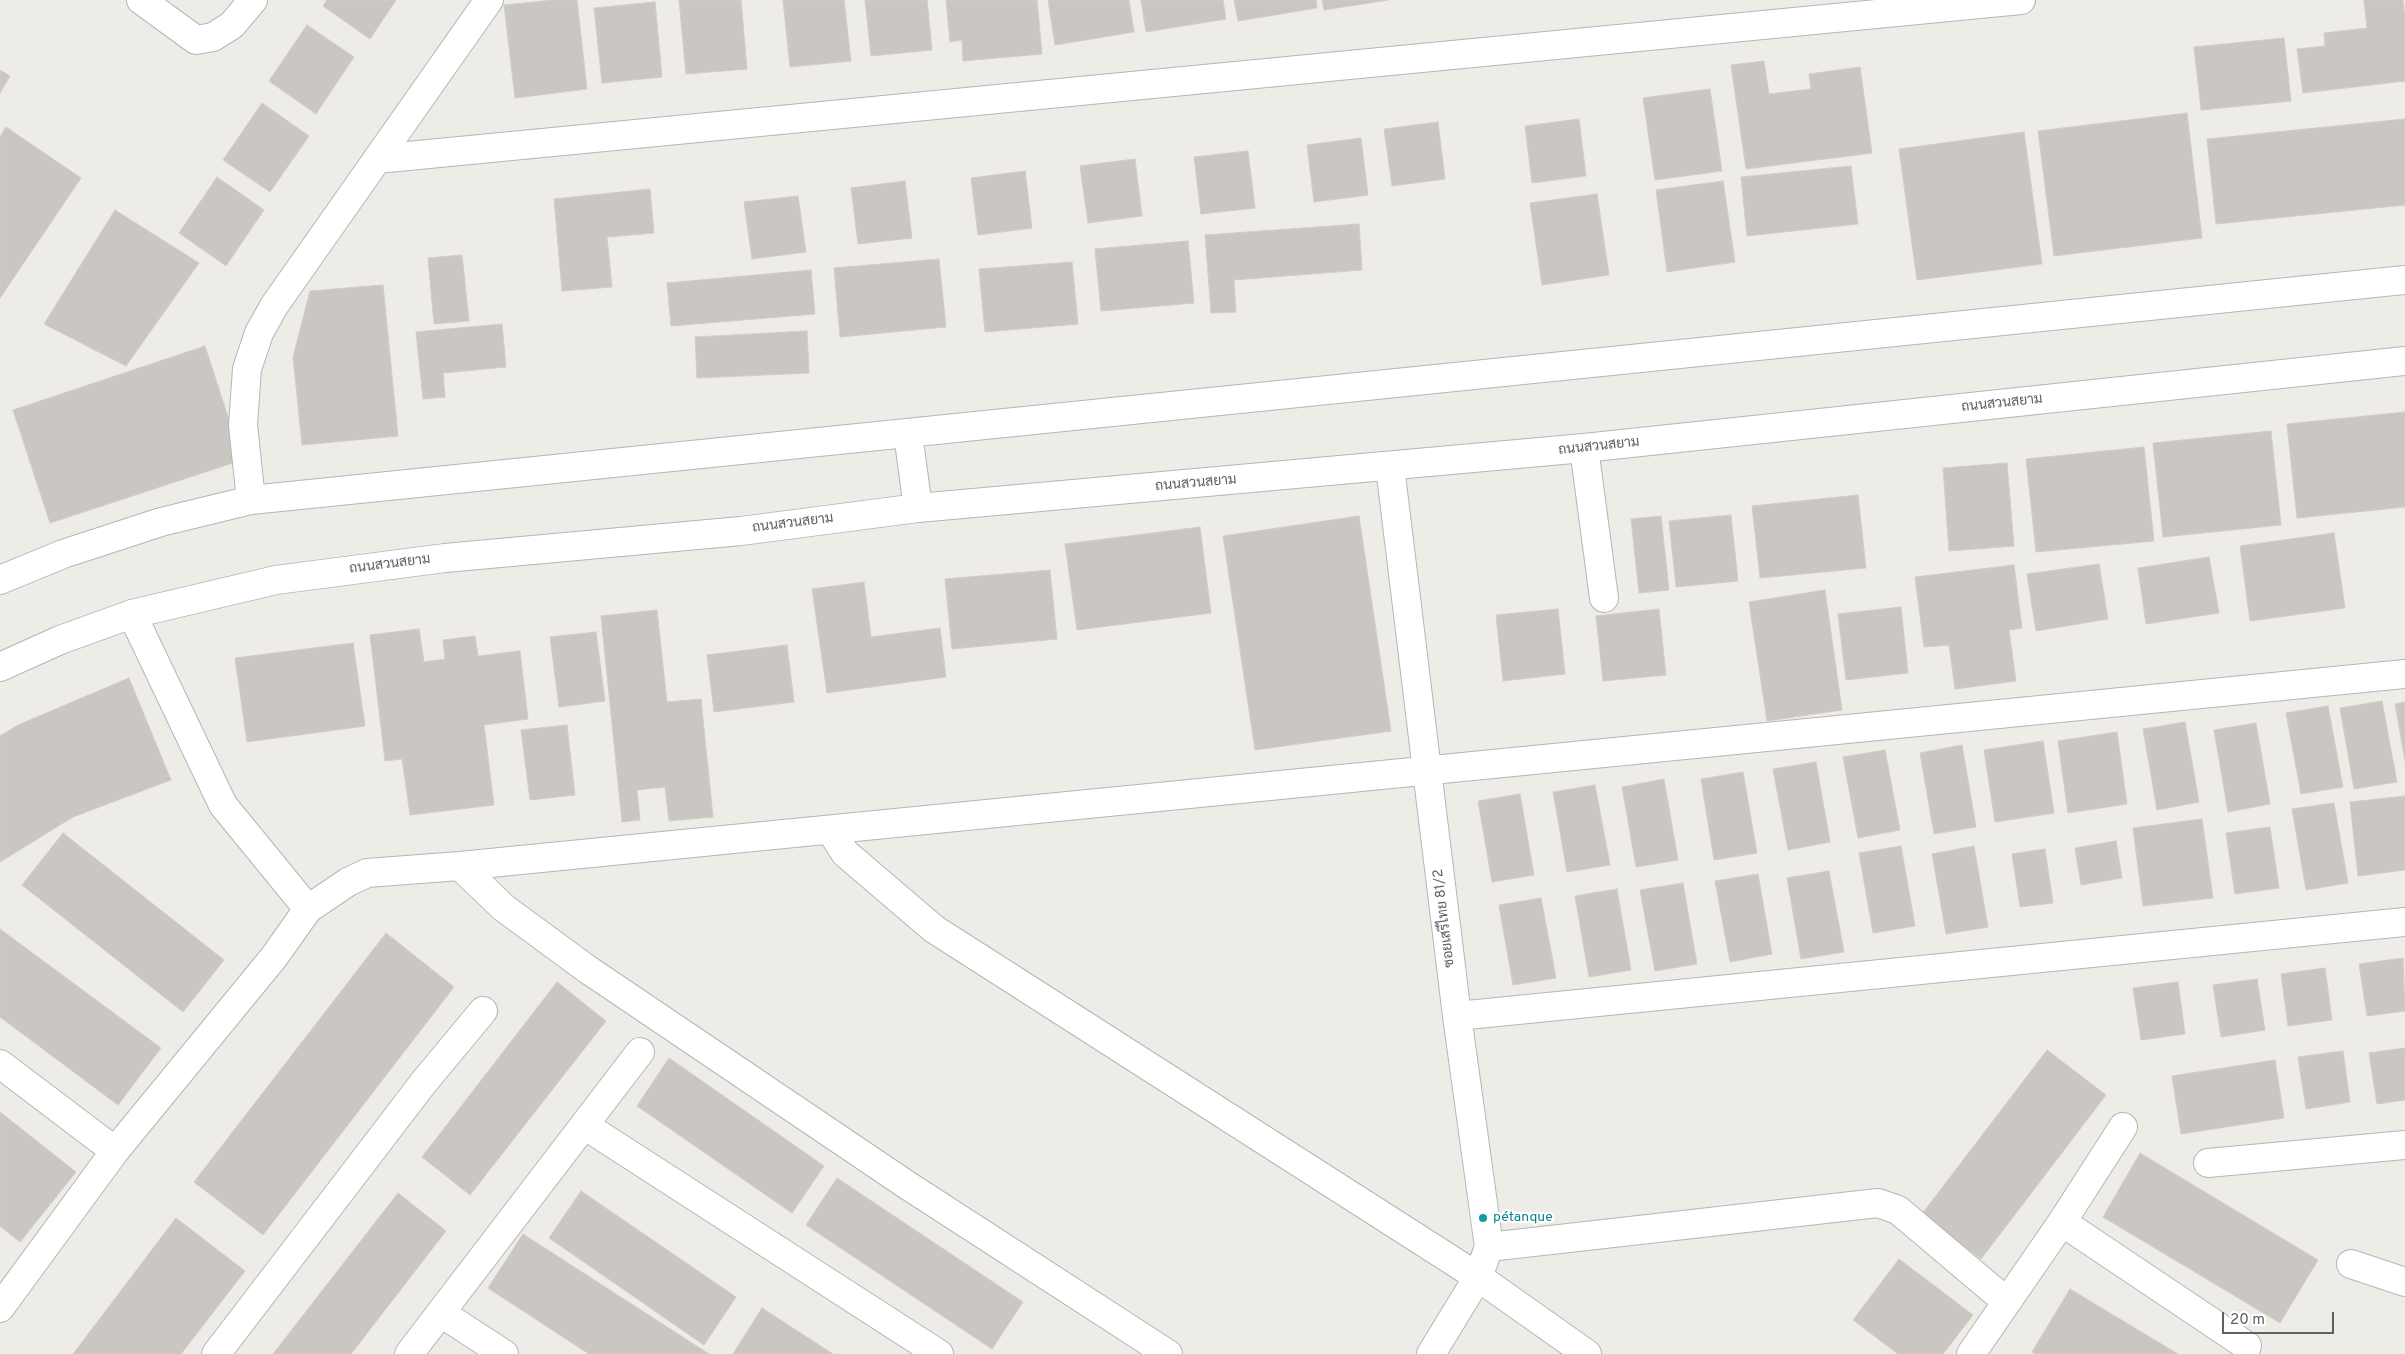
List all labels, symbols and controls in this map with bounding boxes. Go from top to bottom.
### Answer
street label: ถนนสวนสยาม [1961,391,2043,417]
street label: ถนนสวนสยาม [1558,434,1640,460]
street label: ถนนสวนสยาม [1155,472,1237,496]
street label: ถนนสวนสยาม [751,511,835,537]
street label: ถนนสวนสยาม [348,552,432,578]
street label: ซอยเสรีไทย 81/2 [1431,868,1459,968]
place label: pétanque [1493,1210,1553,1226]
marker: pétanque [1477,1212,1489,1224]
scale bar [2225,1302,2338,1334]
text: 20 m [2230,1311,2265,1330]

